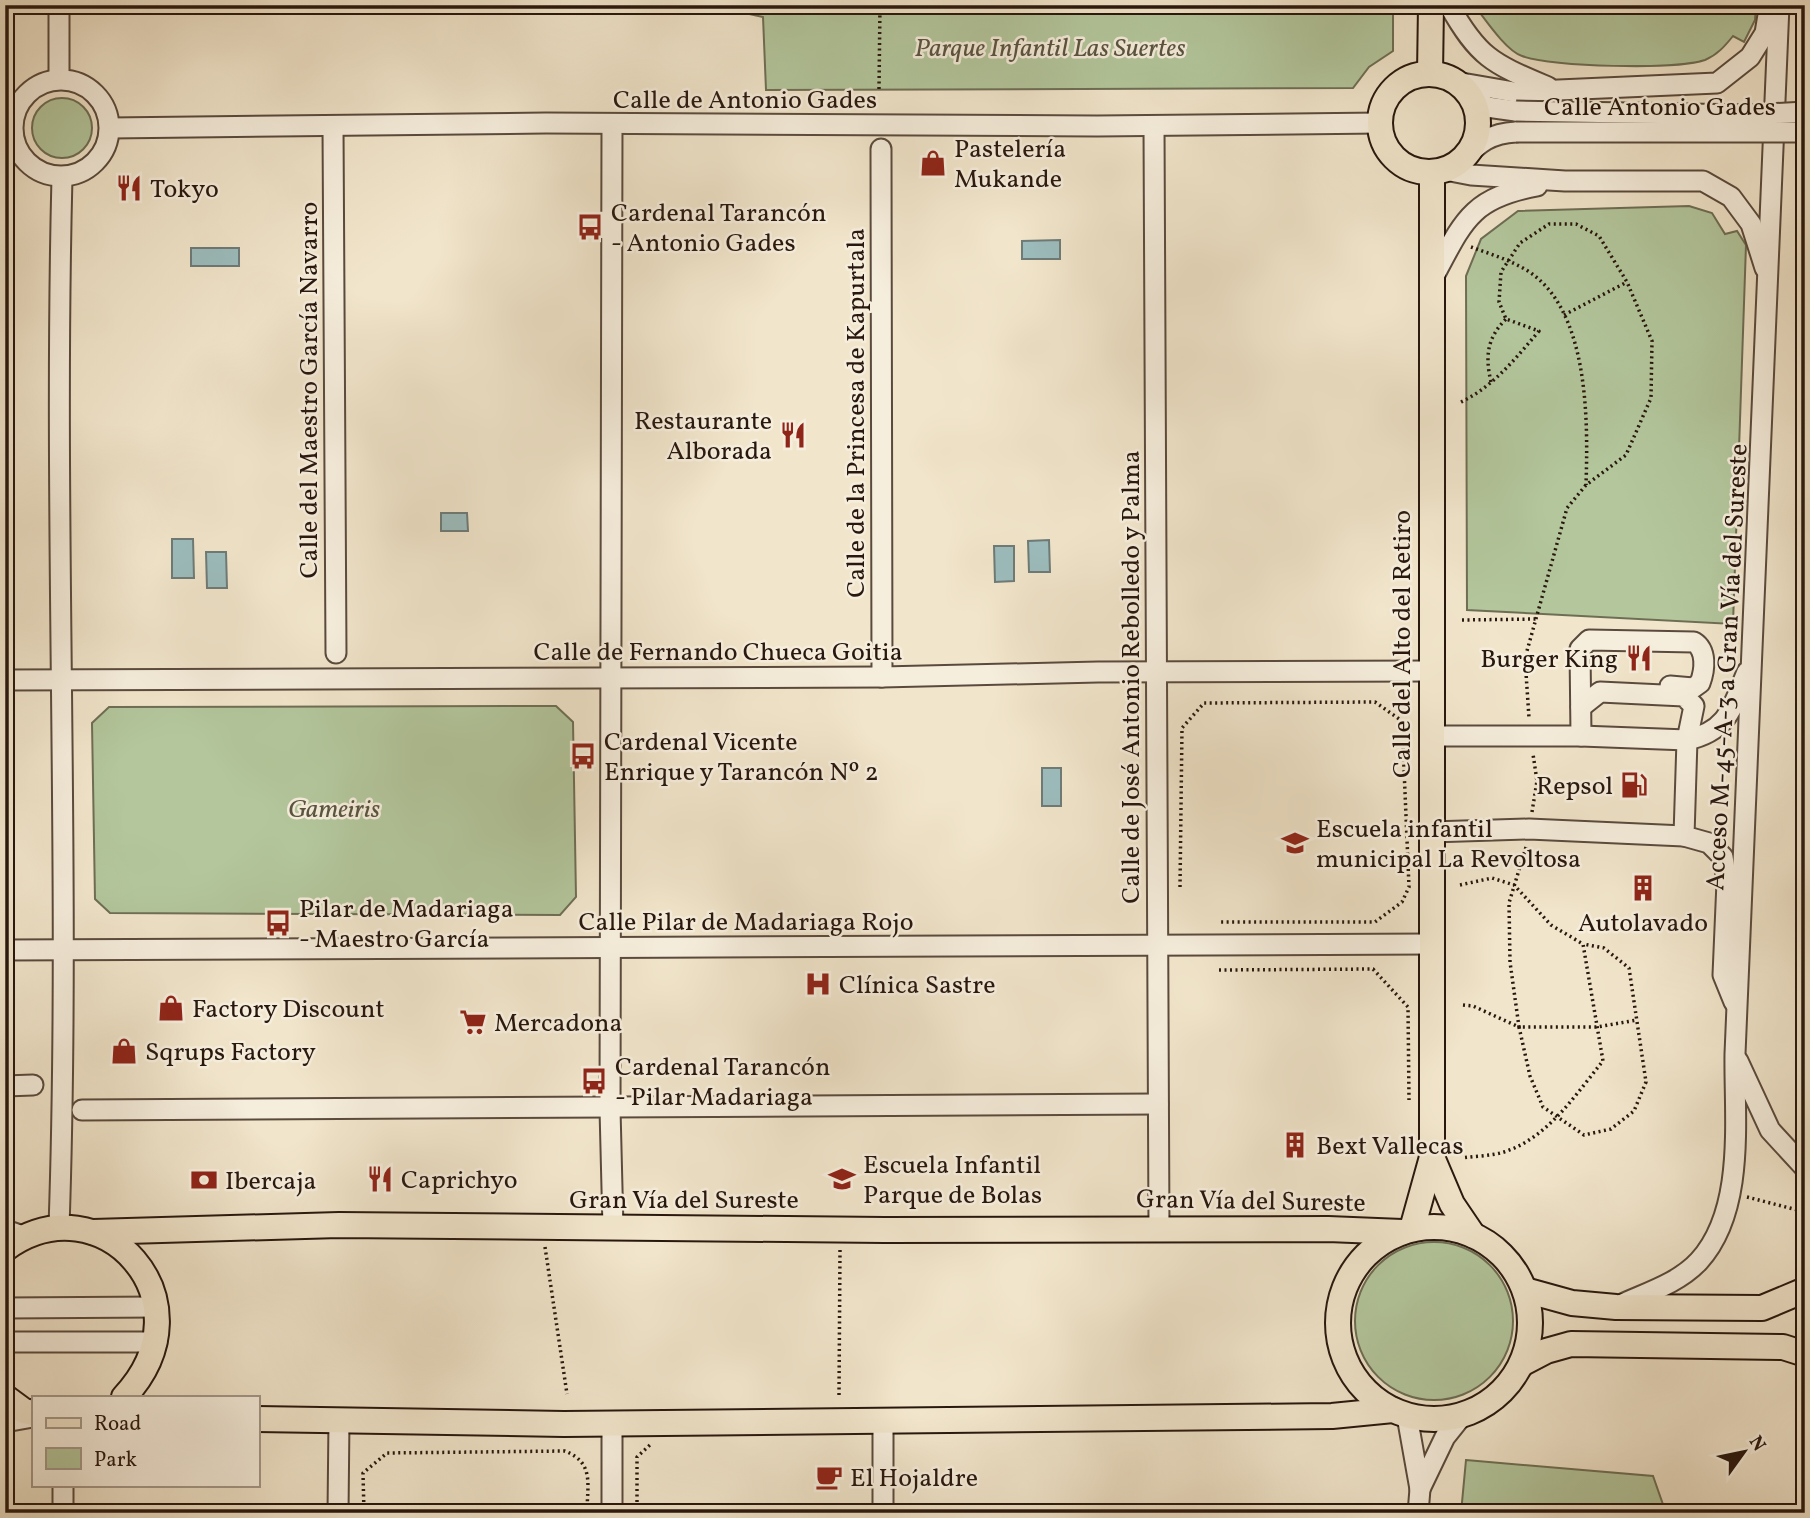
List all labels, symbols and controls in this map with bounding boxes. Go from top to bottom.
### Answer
park label: Parque Infantil Las Suertes [915,31,1186,67]
street label: Calle de Antonio Gades [613,83,877,119]
street label: Calle Antonio Gades [1544,90,1776,126]
place label: Pastelería Mukande [954,132,1066,198]
shop icon: Pastelería Mukande [918,148,948,178]
place label: Tokyo [150,172,219,208]
restaurant icon: Tokyo [114,173,144,203]
place label: Cardenal Tarancón - Antonio Gades [611,196,826,262]
street label: Calle del Maestro García Navarro [292,202,328,578]
bus stop icon: Cardenal Tarancón - Antonio Gades [575,212,605,242]
street label: Calle de la Princesa de Kapurtala [839,228,875,598]
place label: Restaurante Alborada [634,404,772,470]
restaurant icon: Restaurante Alborada [778,420,808,450]
street label: Acceso M-45-A-3 a Gran Vía del Sureste [1698,443,1758,891]
street label: Calle de José Antonio Rebolledo y Palma [1114,450,1150,904]
street label: Calle del Alto del Retiro [1385,510,1421,778]
street label: Calle de Fernando Chueca Goitia [533,635,903,671]
place label: Burger King [1480,642,1618,678]
restaurant icon: Burger King [1624,643,1654,673]
place label: Cardenal Vicente Enrique y Tarancón Nº 2 [604,725,879,791]
bus stop icon: Cardenal Vicente Enrique y Tarancón Nº 2 [568,741,598,771]
place label: Repsol [1536,769,1613,805]
fuel station icon: Repsol [1619,770,1649,800]
park label: Gameiris [288,792,380,828]
place label: Escuela infantil municipal La Revoltosa [1316,812,1581,878]
school or university icon: Escuela infantil municipal La Revoltosa [1280,828,1310,858]
building icon: Autolavado [1628,873,1658,903]
place label: Pilar de Madariaga - Maestro García [299,892,514,958]
street label: Calle Pilar de Madariaga Rojo [578,905,914,941]
place label: Autolavado [1578,906,1708,942]
bus stop icon: Pilar de Madariaga - Maestro García [263,908,293,938]
place label: Clínica Sastre [839,968,995,1004]
hospital icon: Clínica Sastre [803,969,833,999]
place label: Factory Discount [192,992,385,1028]
shop icon: Factory Discount [156,993,186,1023]
place label: Mercadona [494,1006,622,1042]
supermarket icon: Mercadona [458,1007,488,1037]
place label: Sqrups Factory [145,1035,316,1071]
shop icon: Sqrups Factory [109,1036,139,1066]
place label: Cardenal Tarancón - Pilar Madariaga [615,1050,830,1116]
bus stop icon: Cardenal Tarancón - Pilar Madariaga [579,1066,609,1096]
place label: Bext Vallecas [1316,1129,1464,1165]
building icon: Bext Vallecas [1280,1130,1310,1160]
place label: Escuela Infantil Parque de Bolas [863,1148,1042,1214]
place label: Caprichyo [401,1163,518,1199]
place label: Ibercaja [225,1164,317,1200]
restaurant icon: Caprichyo [365,1164,395,1194]
school or university icon: Escuela Infantil Parque de Bolas [827,1164,857,1194]
bank icon: Ibercaja [189,1165,219,1195]
street label: Gran Vía del Sureste [1136,1182,1366,1222]
street label: Gran Vía del Sureste [569,1183,799,1219]
legend [32,1396,259,1486]
text: Road [94,1410,141,1439]
north arrow [1708,1416,1778,1486]
text: N [1742,1431,1771,1457]
text: Park [94,1446,137,1475]
place label: El Hojaldre [850,1461,978,1497]
cafe icon: El Hojaldre [814,1462,844,1492]

